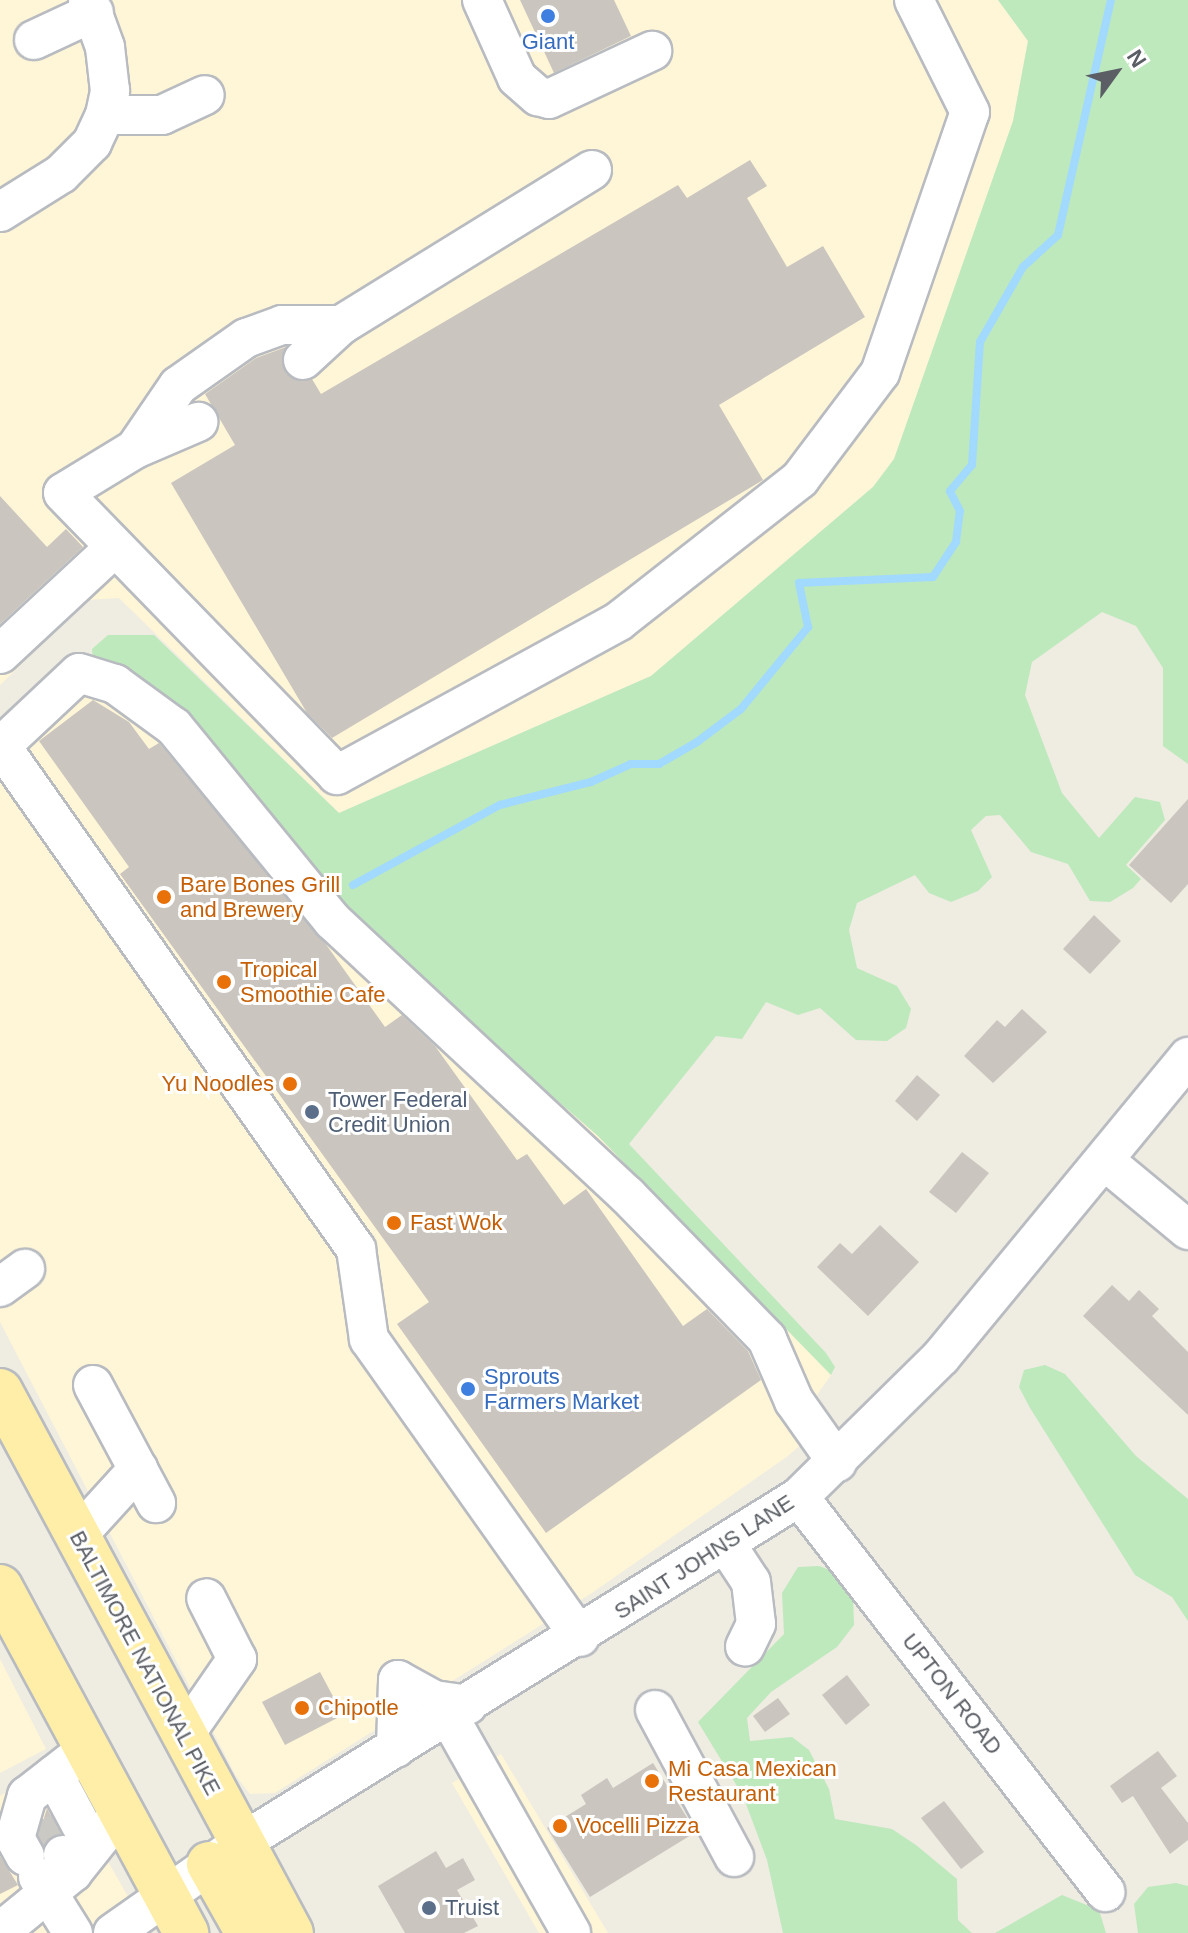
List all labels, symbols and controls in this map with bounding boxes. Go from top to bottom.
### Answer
marker: Giant [539,7,557,25]
place label: Giant [522,29,574,55]
north arrow [1076,32,1156,112]
text: N [1122,45,1151,72]
place label: Bare Bones Grill and Brewery [180,871,340,922]
marker: Bare Bones Grill and Brewery [155,888,173,906]
place label: Tropical Smoothie Cafe [240,956,386,1008]
marker: Tropical Smoothie Cafe [215,973,233,991]
place label: Yu Noodles [161,1071,274,1097]
marker: Yu Noodles [281,1075,299,1093]
place label: Tower Federal Credit Union [328,1086,467,1138]
marker: Tower Federal Credit Union [303,1103,321,1121]
place label: Fast Wok [410,1210,503,1236]
marker: Fast Wok [385,1214,403,1232]
place label: Sprouts Farmers Market [484,1363,639,1414]
marker: Sprouts Farmers Market [459,1380,477,1398]
street label: SAINT JOHNS LANE [609,1489,799,1625]
street label: BALTIMORE NATIONAL PIKE [64,1526,226,1800]
street label: UPTON ROAD [897,1628,1007,1760]
place label: Chipotle [318,1695,399,1721]
marker: Chipotle [293,1699,311,1717]
place label: Mi Casa Mexican Restaurant [668,1755,837,1806]
marker: Mi Casa Mexican Restaurant [643,1772,661,1790]
place label: Vocelli Pizza [576,1813,700,1839]
marker: Vocelli Pizza [551,1817,569,1835]
place label: Truist [445,1895,499,1921]
marker: Truist [420,1899,438,1917]

